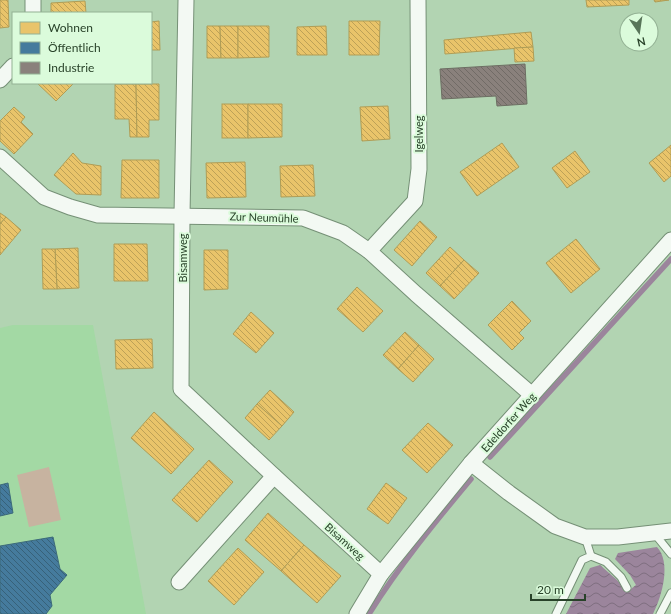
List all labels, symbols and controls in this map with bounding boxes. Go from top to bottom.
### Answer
legend [12,12,152,84]
north arrow [619,12,659,52]
text: Wohnen [48,20,93,35]
text: N [636,35,647,50]
text: Öffentlich [48,40,101,55]
text: Industrie [48,60,94,75]
street label: Igelweg [412,115,425,153]
street label: Zur Neumühle [229,209,299,225]
street label: Bisamweg [176,233,189,282]
street label: Edeldorfer Weg [478,389,538,454]
street label: Bisamweg [322,520,368,562]
scale bar [531,576,585,602]
text: 20 m [537,582,564,597]

